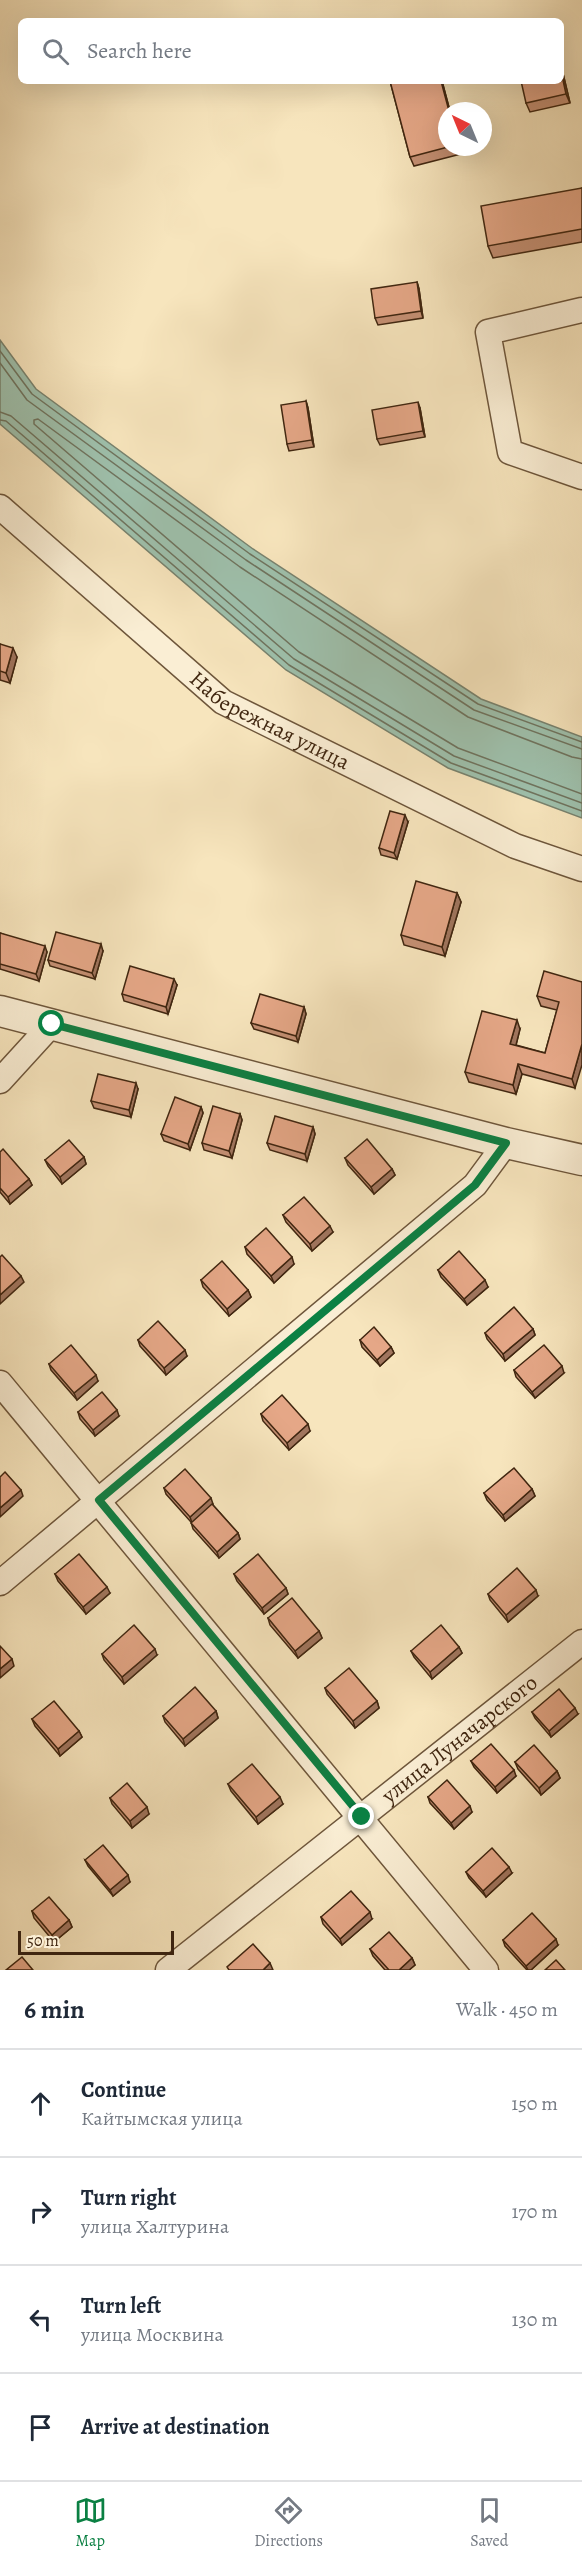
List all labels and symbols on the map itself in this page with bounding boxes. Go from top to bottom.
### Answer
north arrow [438,102,492,156]
street label: Набережная улица [183,664,356,778]
route start [38,1010,64,1036]
street label: улица Луначарского [374,1668,544,1811]
route end [348,1803,374,1829]
scale bar [18,1928,174,1956]

